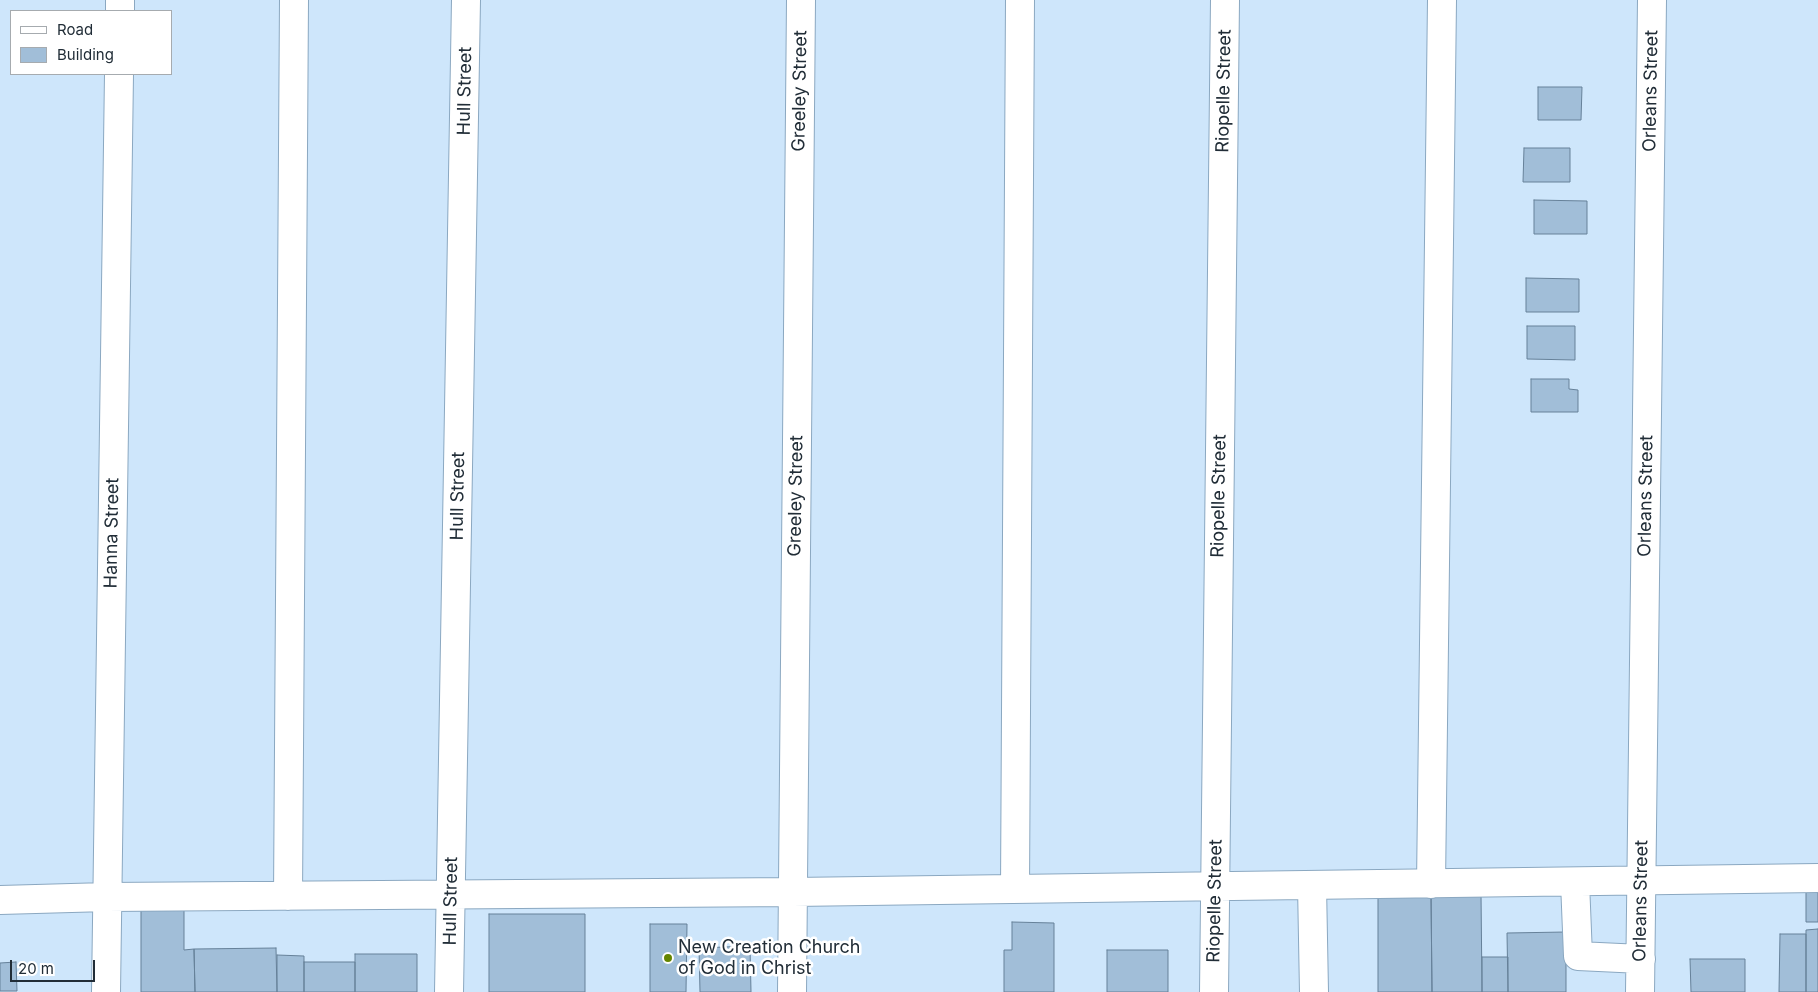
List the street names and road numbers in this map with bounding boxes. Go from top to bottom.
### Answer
street label: Riopelle Street [1212,29,1236,153]
street label: Greeley Street [788,30,812,152]
street label: Orleans Street [1639,30,1663,152]
street label: Hull Street [453,47,477,135]
street label: Riopelle Street [1207,434,1231,558]
street label: Greeley Street [784,435,808,557]
street label: Orleans Street [1634,435,1658,557]
street label: Hull Street [446,452,470,540]
street label: Hanna Street [100,477,124,589]
street label: Riopelle Street [1203,839,1227,963]
street label: Orleans Street [1629,840,1653,962]
street label: Hull Street [439,857,463,945]

